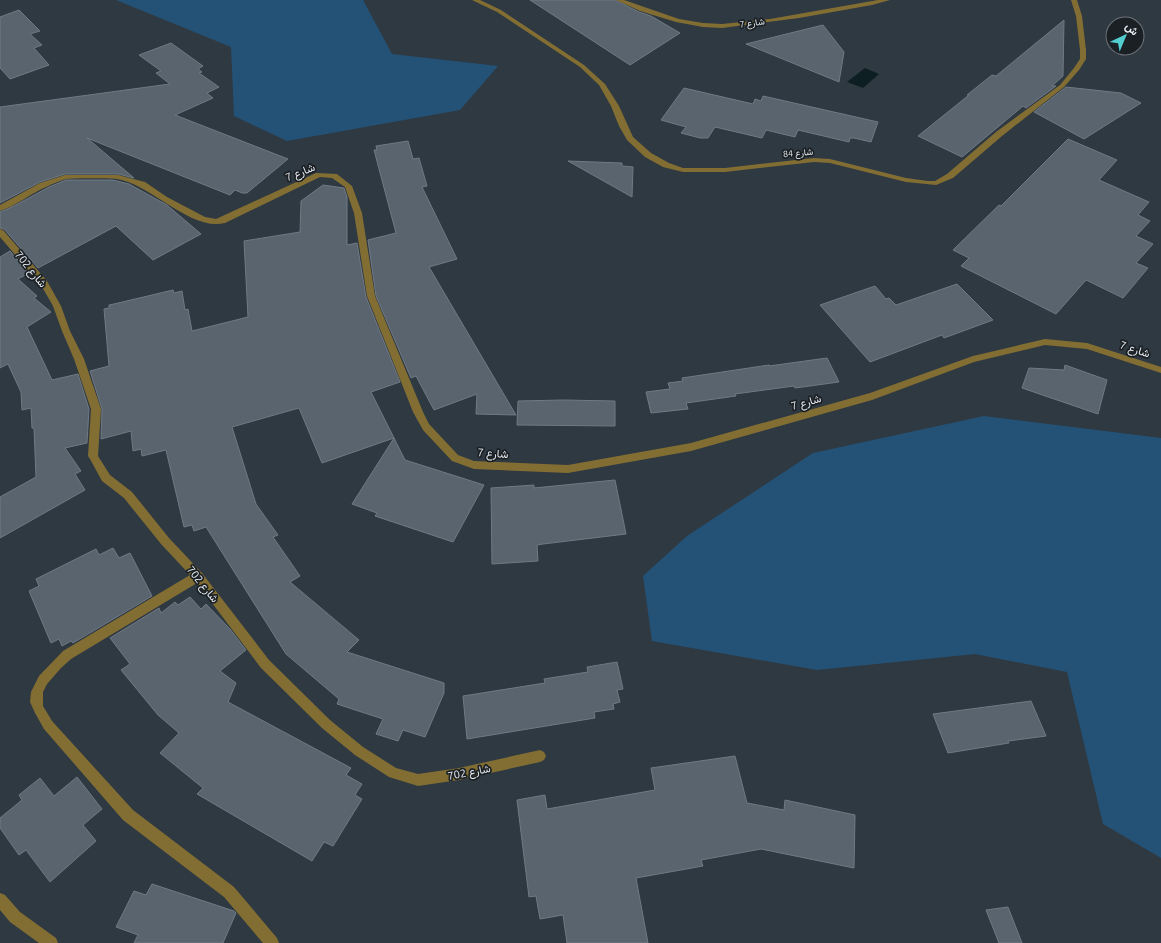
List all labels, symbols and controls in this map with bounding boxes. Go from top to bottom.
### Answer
street label: شارع 7 [739,16,765,31]
north arrow [1105,16,1145,56]
text: ش [1122,20,1141,38]
street label: شارع 84 [782,147,814,160]
street label: شارع 7 [283,161,318,185]
street label: شارع 702 [11,248,49,291]
street label: شارع 7 [1118,339,1152,361]
street label: شارع 7 [790,392,823,414]
street label: شارع 7 [477,446,509,462]
street label: شارع 702 [183,563,221,606]
street label: شارع 702 [447,762,492,784]

